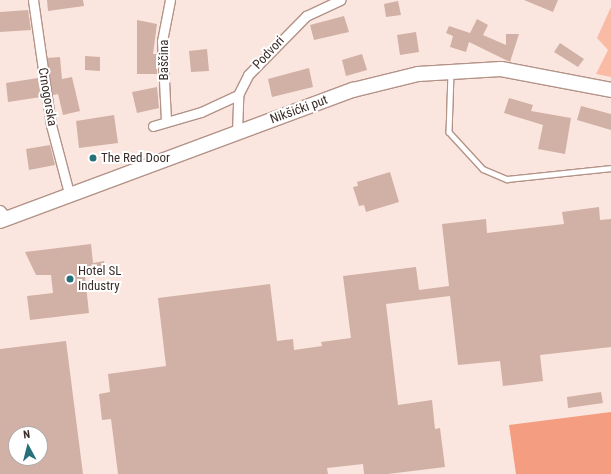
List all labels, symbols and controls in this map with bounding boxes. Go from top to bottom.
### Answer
street label: Podvori [250,33,288,73]
street label: Baščina [156,40,172,80]
street label: Crnogorska [34,67,60,127]
street label: Nikšićki put [268,92,330,128]
place label: The Red Door [101,150,170,166]
marker: The Red Door [88,153,98,163]
place label: Hotel SL Industry [78,264,121,295]
marker: Hotel SL Industry [65,274,75,284]
north arrow [8,426,48,466]
text: N [22,428,31,441]

